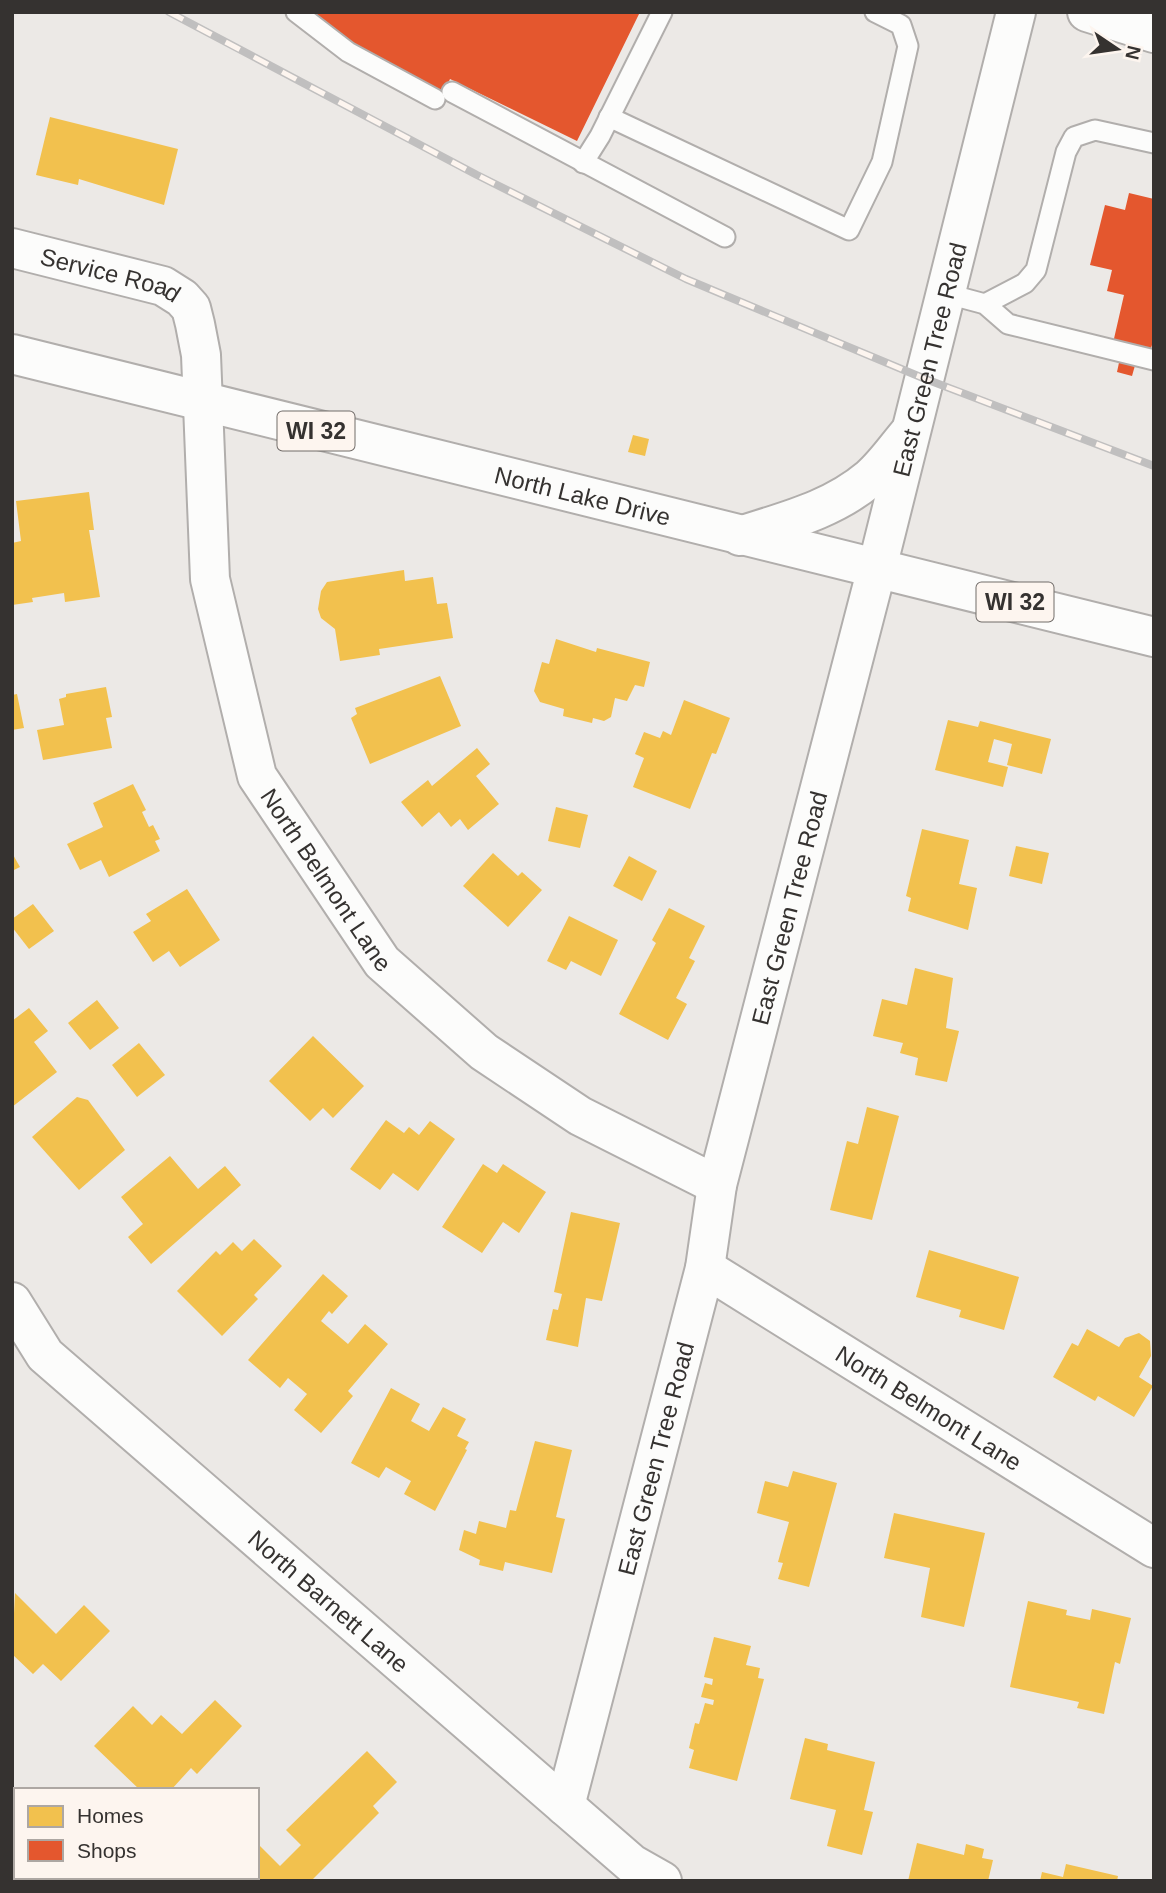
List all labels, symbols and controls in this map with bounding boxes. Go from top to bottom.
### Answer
north arrow [1082,14,1152,84]
text: N [1121,44,1145,62]
street label: East Green Tree Road [887,240,971,479]
street label: Service Road [38,242,186,307]
road number: WI 32 [278,412,354,450]
street label: North Lake Drive [492,461,673,530]
road number: WI 32 [976,582,1054,622]
street label: North Belmont Lane [256,783,396,977]
street label: East Green Tree Road [746,788,832,1028]
street label: East Green Tree Road [612,1339,699,1578]
street label: North Belmont Lane [831,1340,1027,1476]
street label: North Barnett Lane [243,1524,414,1678]
legend [14,1788,259,1879]
text: Homes [77,1804,144,1827]
text: Shops [77,1839,137,1862]

